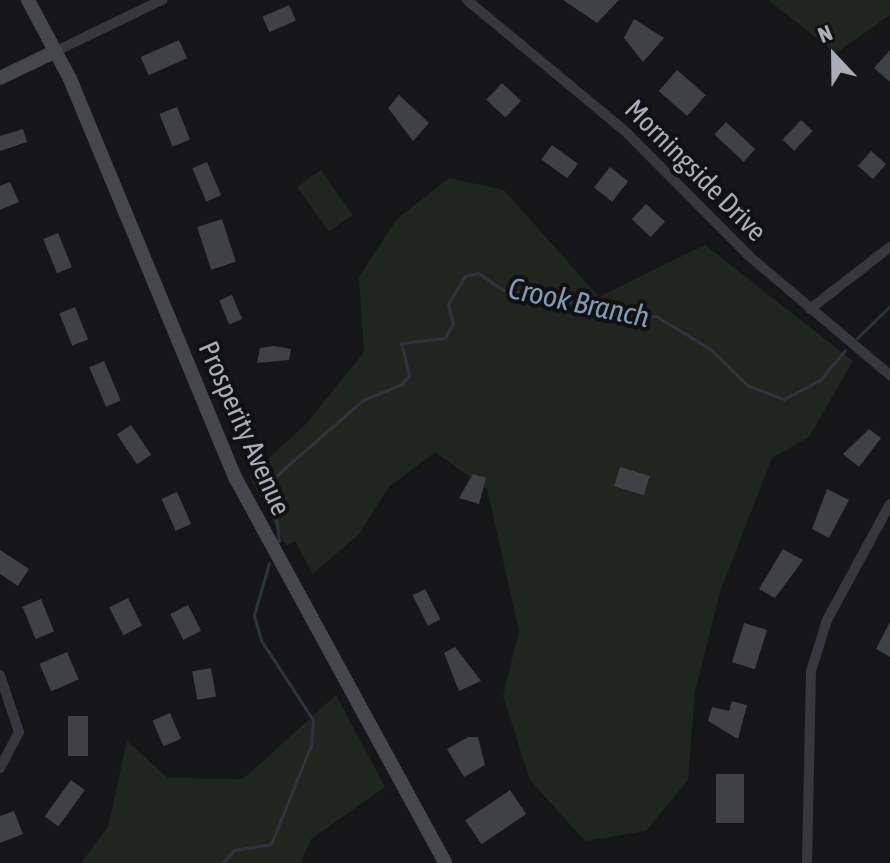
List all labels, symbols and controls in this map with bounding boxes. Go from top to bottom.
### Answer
north arrow [794,16,874,96]
text: N [814,19,836,48]
street label: Morningside Drive [618,92,774,248]
water label: Crook Branch [505,269,653,335]
street label: Prosperity Avenue [192,336,298,520]

